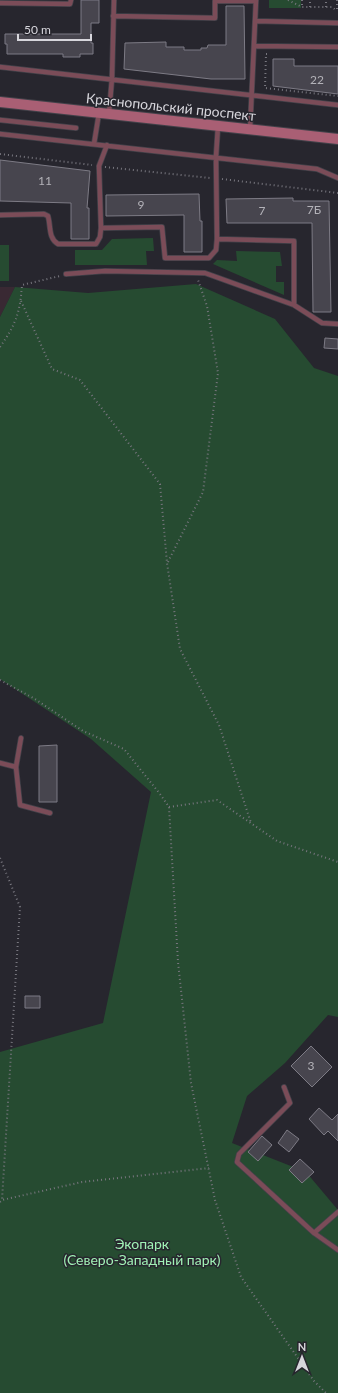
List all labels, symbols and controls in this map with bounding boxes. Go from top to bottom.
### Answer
scale bar [18,16,91,42]
text: 50 m [24,22,51,37]
house number: 22 [310,72,324,87]
street label: Краснопольский проспект [85,89,257,124]
house number: 11 [38,173,52,188]
house number: 9 [138,197,145,212]
house number: 7Б [307,202,321,217]
house number: 7 [259,203,266,218]
house number: 3 [308,1058,315,1073]
park label: Экопарк (Северо-Западный парк) [63,1235,221,1268]
north arrow [282,1337,322,1377]
text: N [298,1340,306,1353]

